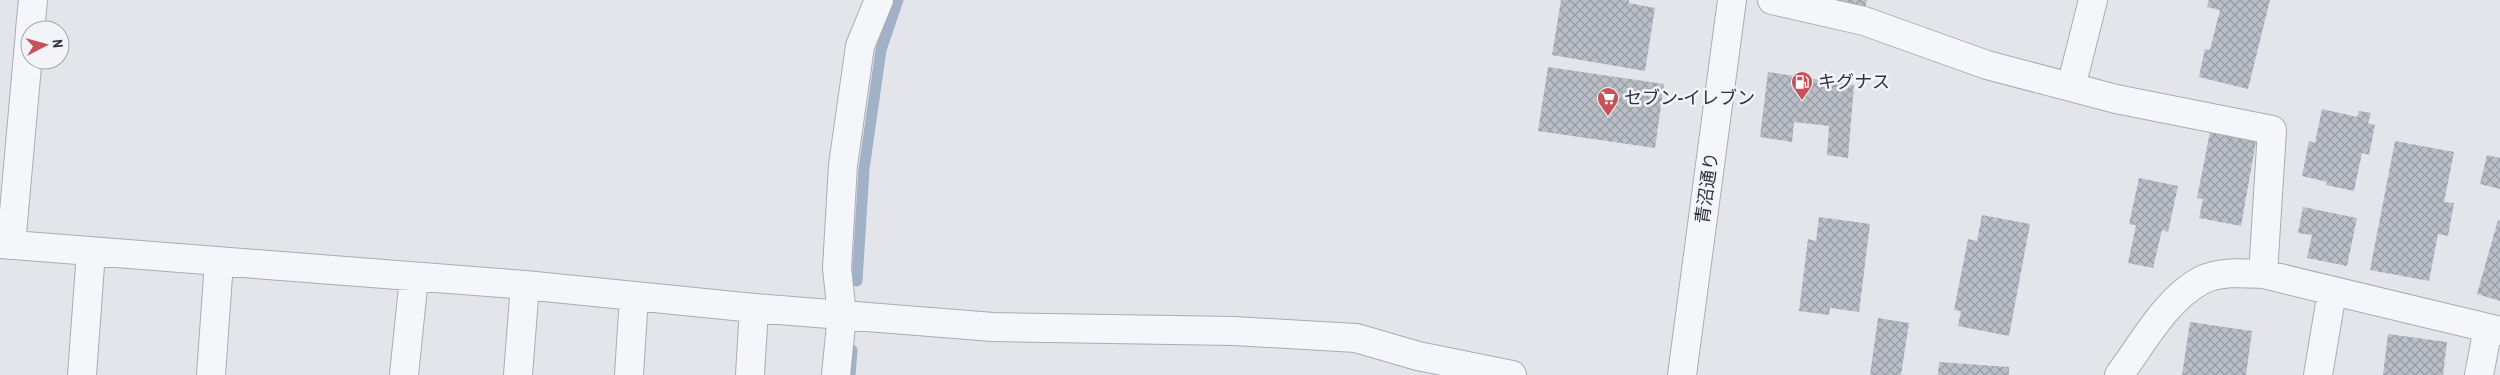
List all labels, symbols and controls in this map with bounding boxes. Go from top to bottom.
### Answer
north arrow [20,20,70,70]
text: N [49,39,67,49]
place label: キグナス [1818,69,1890,94]
fuel station icon: キグナス [1790,70,1814,101]
place label: セブン-イレブン [1624,85,1755,110]
supermarket icon: セブン-イレブン [1596,86,1620,117]
street label: 青沼通り [1689,151,1724,225]

